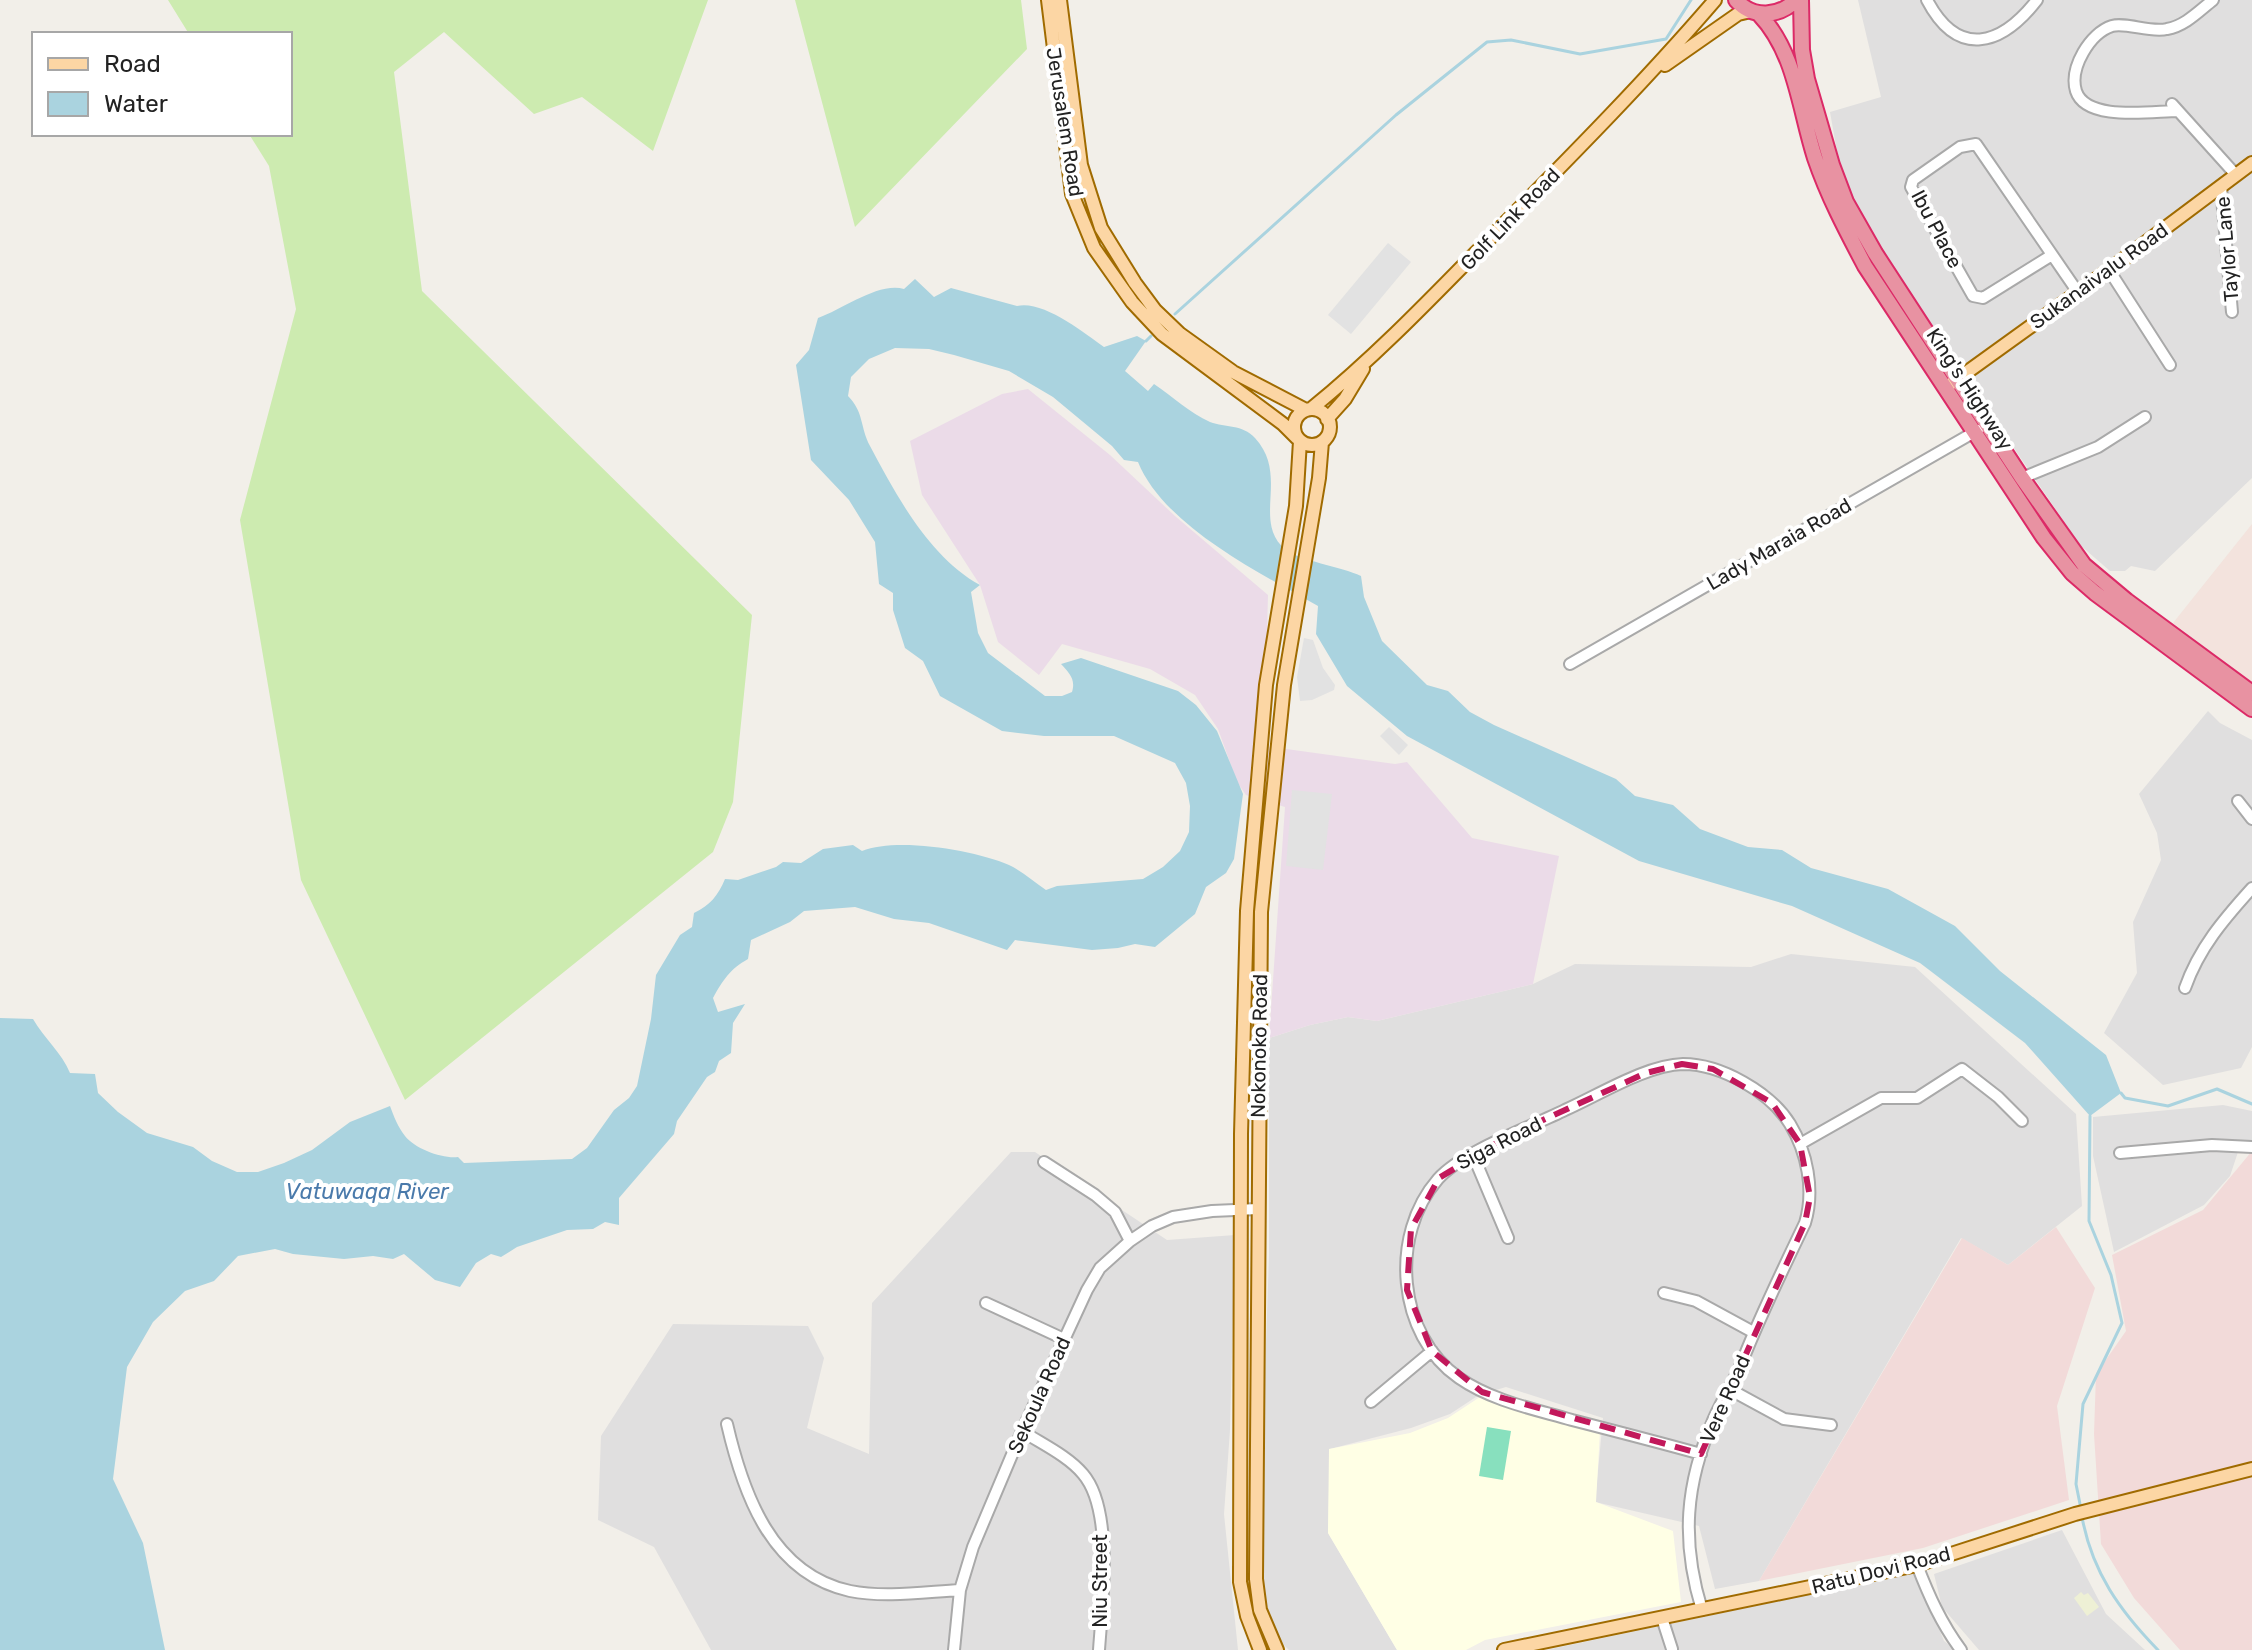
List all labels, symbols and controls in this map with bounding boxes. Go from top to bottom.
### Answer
legend [32,32,292,136]
street label: Jerusalem Road [1041,46,1089,198]
text: Road [104,50,161,78]
text: Water [104,90,168,118]
street label: Golf Link Road [1455,163,1565,275]
street label: Ibu Place [1906,186,1968,272]
street label: Taylor Lane [2210,195,2244,303]
street label: Sukanaivalu Road [2025,218,2173,334]
street label: King's Highway [1922,324,2018,454]
street label: Lady Maraia Road [1702,493,1856,595]
street label: Nokonoko Road [1246,974,1272,1118]
street label: Siga Road [1452,1111,1546,1175]
water label: Vatuwaqa River [285,1178,450,1205]
street label: Sekoula Road [1003,1333,1075,1457]
street label: Vere Road [1695,1351,1755,1447]
street label: Niu Street [1088,1534,1112,1628]
street label: Ratu Dovi Road [1809,1541,1953,1599]

